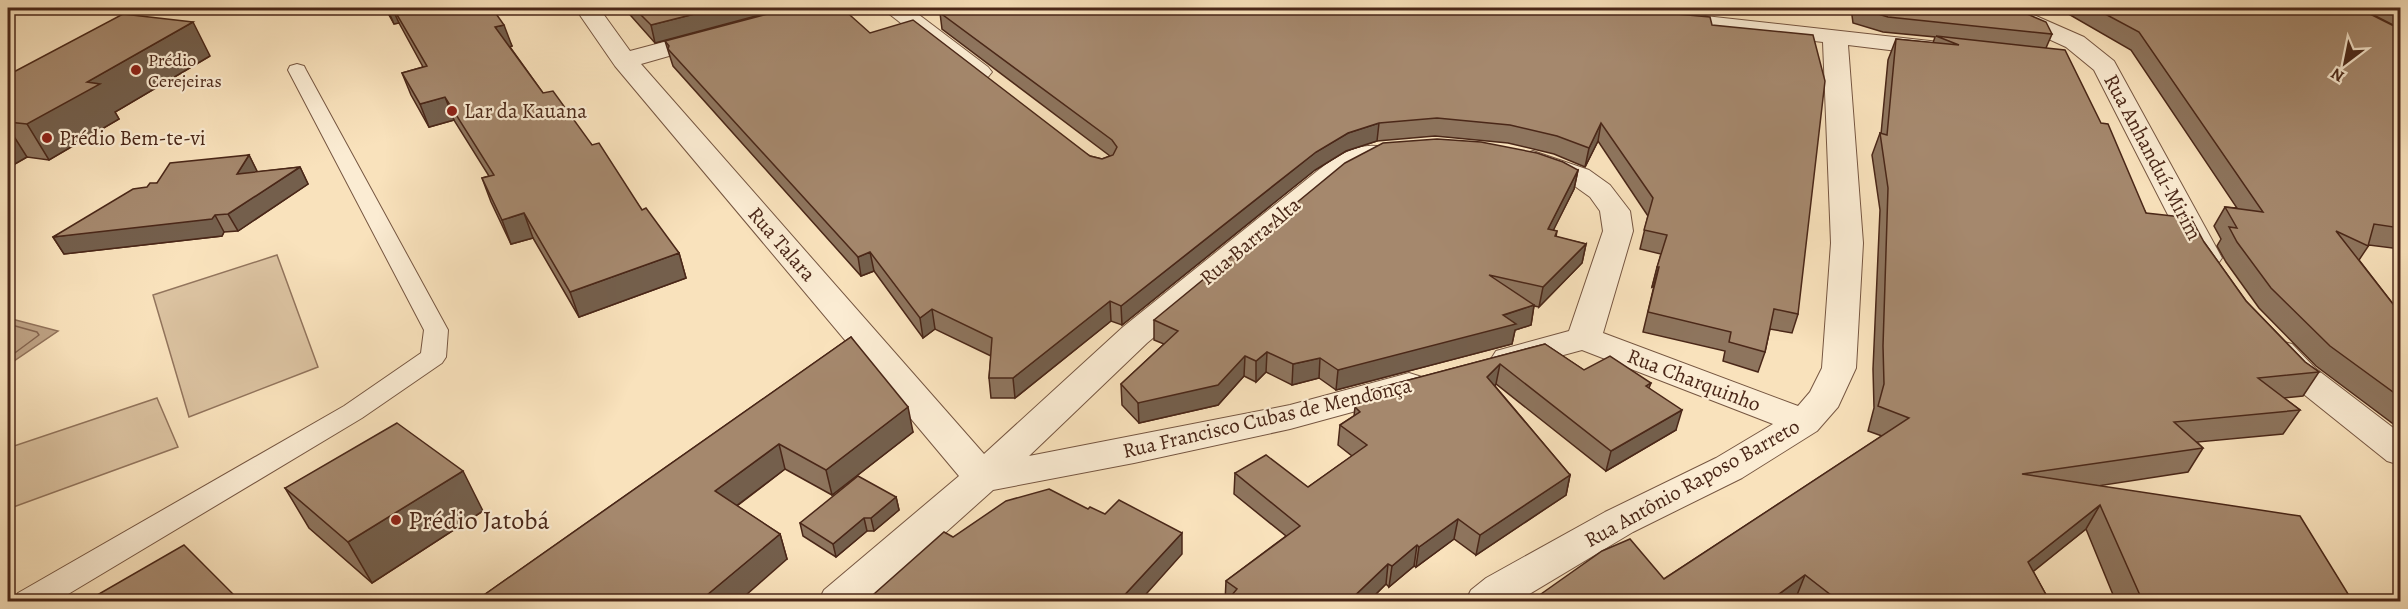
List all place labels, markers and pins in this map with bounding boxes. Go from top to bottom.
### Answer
place label: Prédio Cerejeiras [148,48,222,93]
marker: Prédio Cerejeiras [129,63,143,77]
place label: Lar da Kauana [464,97,587,125]
marker: Lar da Kauana [445,104,459,118]
place label: Prédio Bem-te-vi [59,124,206,152]
marker: Prédio Bem-te-vi [40,131,54,145]
place label: Prédio Jatobá [408,503,550,538]
marker: Prédio Jatobá [389,513,403,527]

